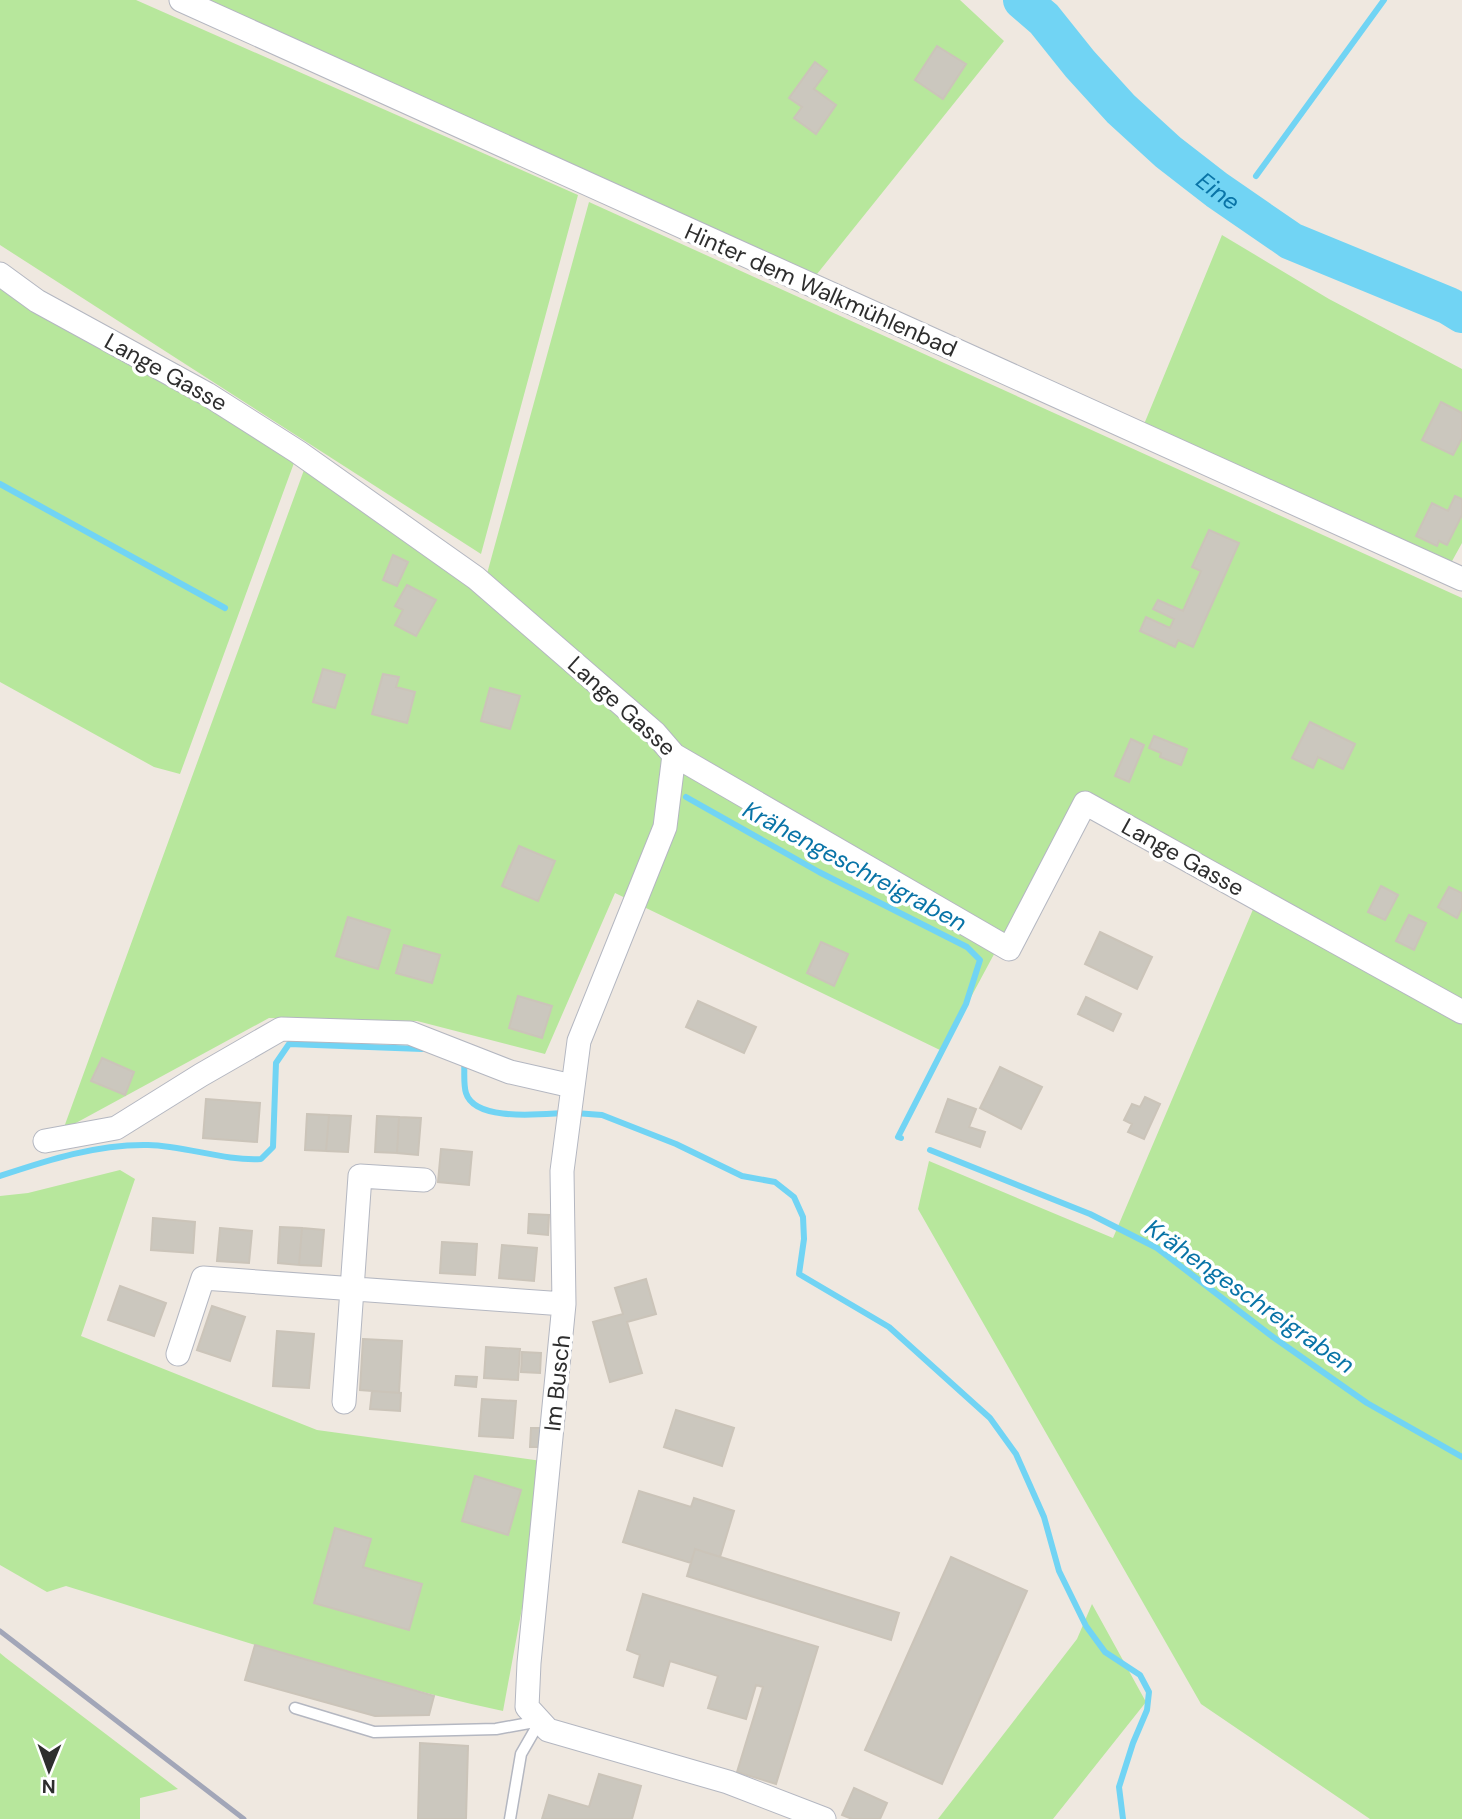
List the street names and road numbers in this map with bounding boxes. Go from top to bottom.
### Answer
street label: Hinter dem Walkmühlenbad [680,216,962,364]
street label: Lange Gasse [99,326,233,418]
street label: Lange Gasse [562,650,682,762]
street label: Lange Gasse [1116,811,1250,903]
street label: Im Busch [537,1333,577,1433]

